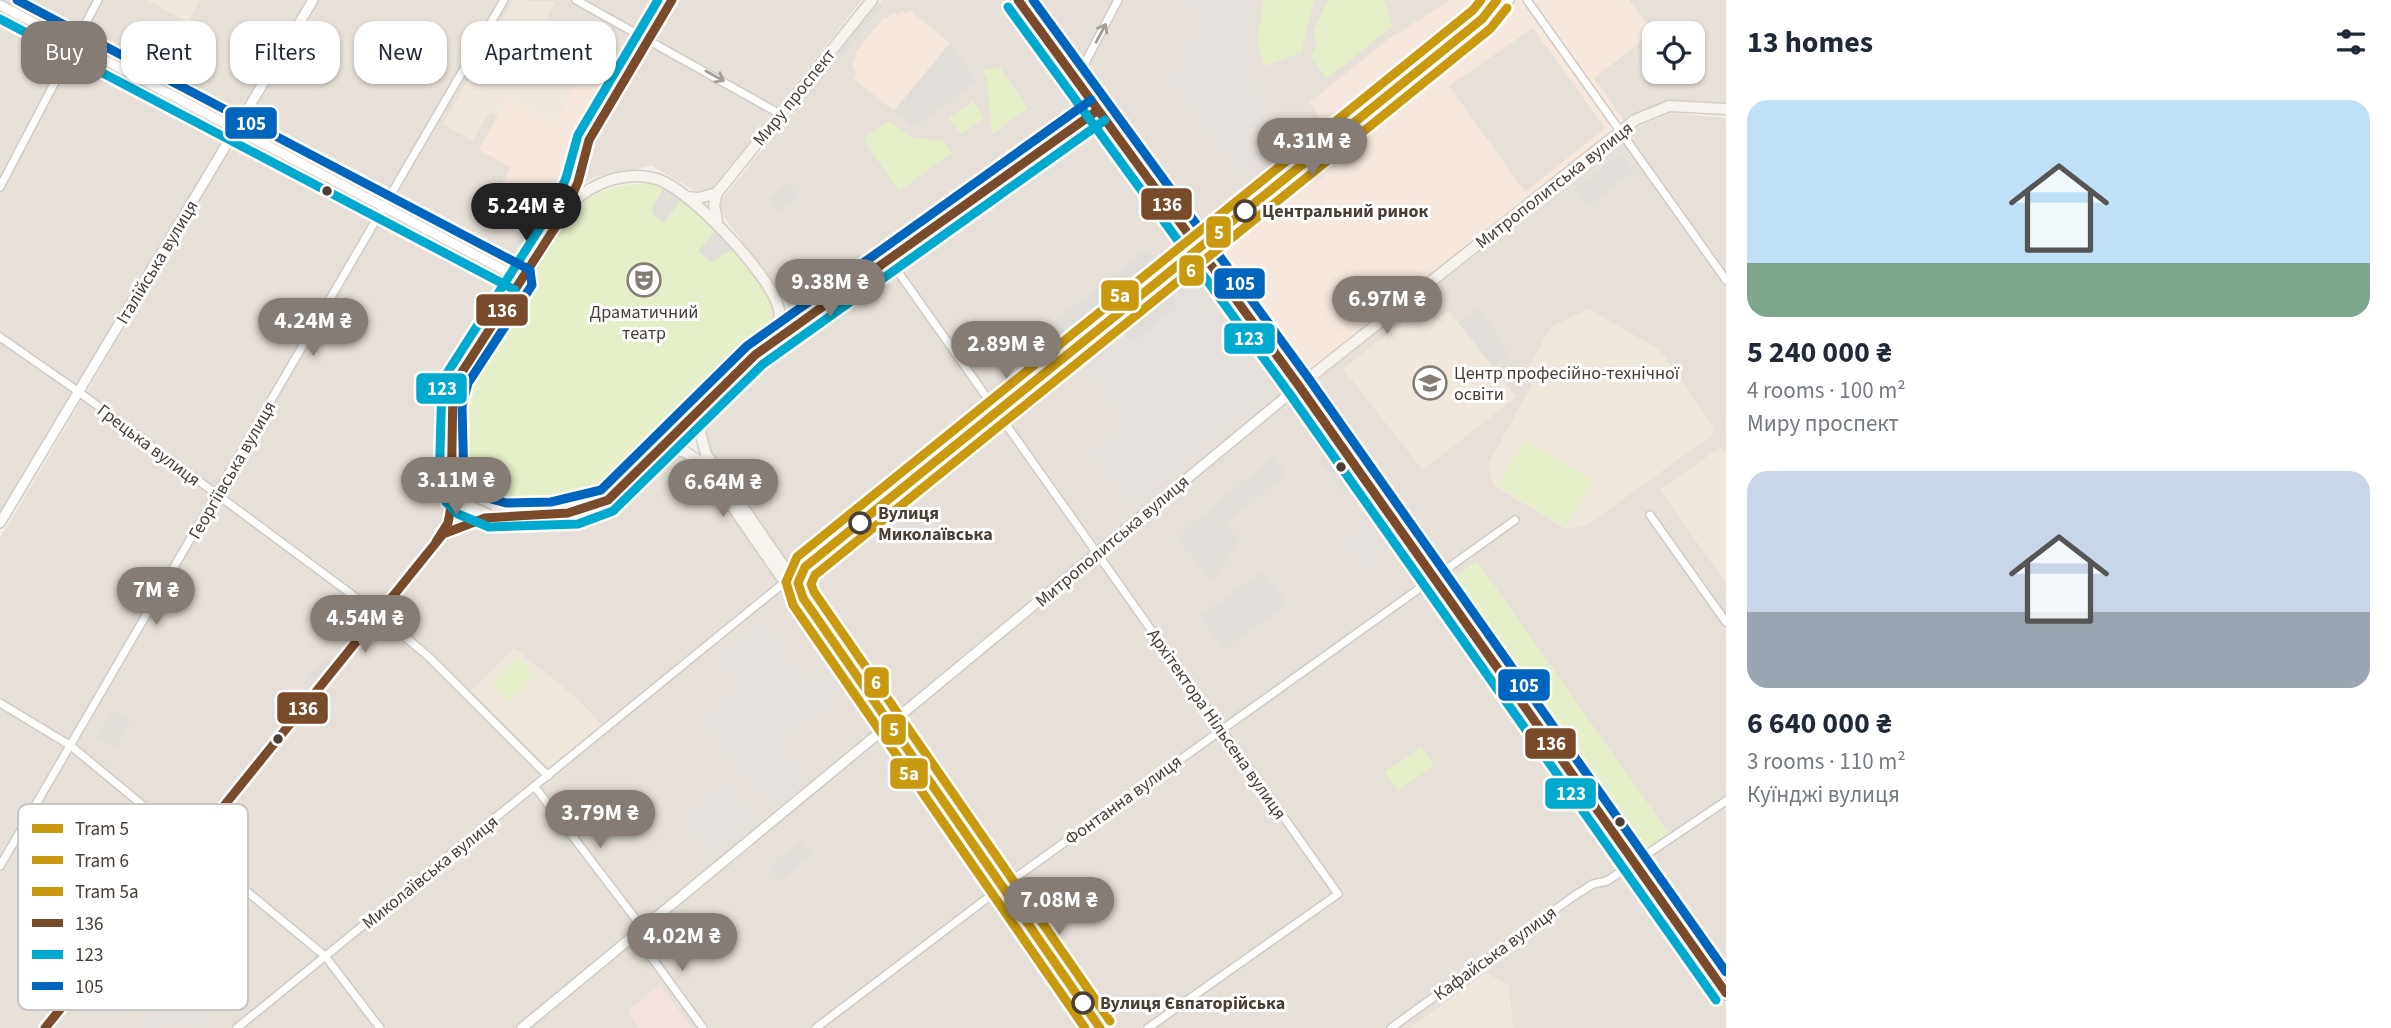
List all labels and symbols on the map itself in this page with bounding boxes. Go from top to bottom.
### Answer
one-way arrow [1094,23,1108,43]
street label: Миру проспект [747,43,842,151]
one-way arrow [704,70,725,83]
line badge: 105 [224,106,278,140]
text: 105 [236,111,266,138]
street label: Митрополитська вулиця [1470,116,1638,255]
pin: 4.31M ₴ [1247,118,1377,178]
unlabelled marker [320,184,334,198]
pin: 5.24M ₴ [461,184,591,243]
line badge: 136 [1140,187,1193,221]
text: 136 [1152,192,1182,219]
street label: Італійська вулиця [110,196,204,329]
place label: Центральний ринок [1262,199,1429,224]
marker: Центральний ринок [1234,200,1256,222]
line badge: 5 [1205,215,1232,249]
text: 5 [1214,220,1224,247]
line badge: 6 [1178,254,1205,287]
text: 6 [1186,258,1196,285]
pin: 9.38M ₴ [765,260,895,319]
theatre icon: Драматичний театр [625,261,663,299]
line badge: 105 [1213,267,1266,300]
text: 105 [1225,271,1255,298]
pin: 6.97M ₴ [1322,276,1452,336]
line badge: 5а [1100,279,1140,312]
text: 5а [1110,283,1130,310]
line badge: 136 [475,293,529,327]
pin: 4.24M ₴ [248,298,378,358]
text: 136 [487,298,517,325]
place label: Драматичний театр [590,300,699,346]
pin: 2.89M ₴ [941,322,1071,381]
line badge: 123 [1223,322,1276,355]
text: 123 [1234,326,1264,353]
place label: Центр професійно-технічної освіти [1454,361,1680,407]
school or university icon: Центр професійно-технічної освіти [1411,364,1449,402]
line badge: 123 [415,372,468,405]
text: 123 [427,376,457,403]
street label: Георгіївська вулиця [183,396,282,544]
street label: Грецька вулиця [92,398,206,493]
pin: 3.11M ₴ [391,458,521,517]
pin: 6.64M ₴ [658,460,788,519]
unlabelled marker [1334,460,1348,474]
street label: Митрополитська вулиця [1030,470,1195,613]
place label: Вулиця Миколаївська [878,501,993,547]
marker: Вулиця Миколаївська [849,512,871,534]
pin: 7M ₴ [115,568,197,627]
pin: 4.54M ₴ [300,596,430,655]
street label: Архітектора Нільсена вулиця [1141,624,1292,825]
line badge: 6 [863,666,890,699]
line badge: 105 [1497,668,1551,702]
text: 6 [871,670,881,697]
text: 105 [1509,673,1539,700]
line badge: 136 [276,691,329,725]
text: 136 [288,696,318,723]
line badge: 5 [880,713,907,746]
text: 5 [889,717,899,744]
line badge: 136 [1524,727,1577,760]
text: 136 [1536,731,1566,758]
unlabelled marker [271,732,285,746]
street label: Фонтанна вулиця [1060,749,1187,851]
line badge: 5а [889,757,929,790]
text: 5а [899,761,919,788]
line badge: 123 [1544,777,1597,810]
text: 123 [1556,781,1586,808]
pin: 3.79M ₴ [535,790,665,850]
legend [18,804,248,1010]
street label: Миколаївська вулиця [357,810,504,935]
unlabelled marker [1613,815,1627,829]
text: Tram 5 [75,816,129,843]
text: Tram 6 [75,848,129,875]
pin: 7.08M ₴ [994,878,1124,937]
text: Tram 5а [75,879,139,906]
street label: Кафайська вулиця [1429,900,1562,1007]
text: 136 [75,911,103,938]
pin: 4.02M ₴ [617,914,747,973]
text: 123 [75,942,103,969]
text: 105 [75,974,103,1001]
place label: Вулиця Євпаторійська [1100,991,1285,1016]
marker: Вулиця Євпаторійська [1072,992,1094,1014]

